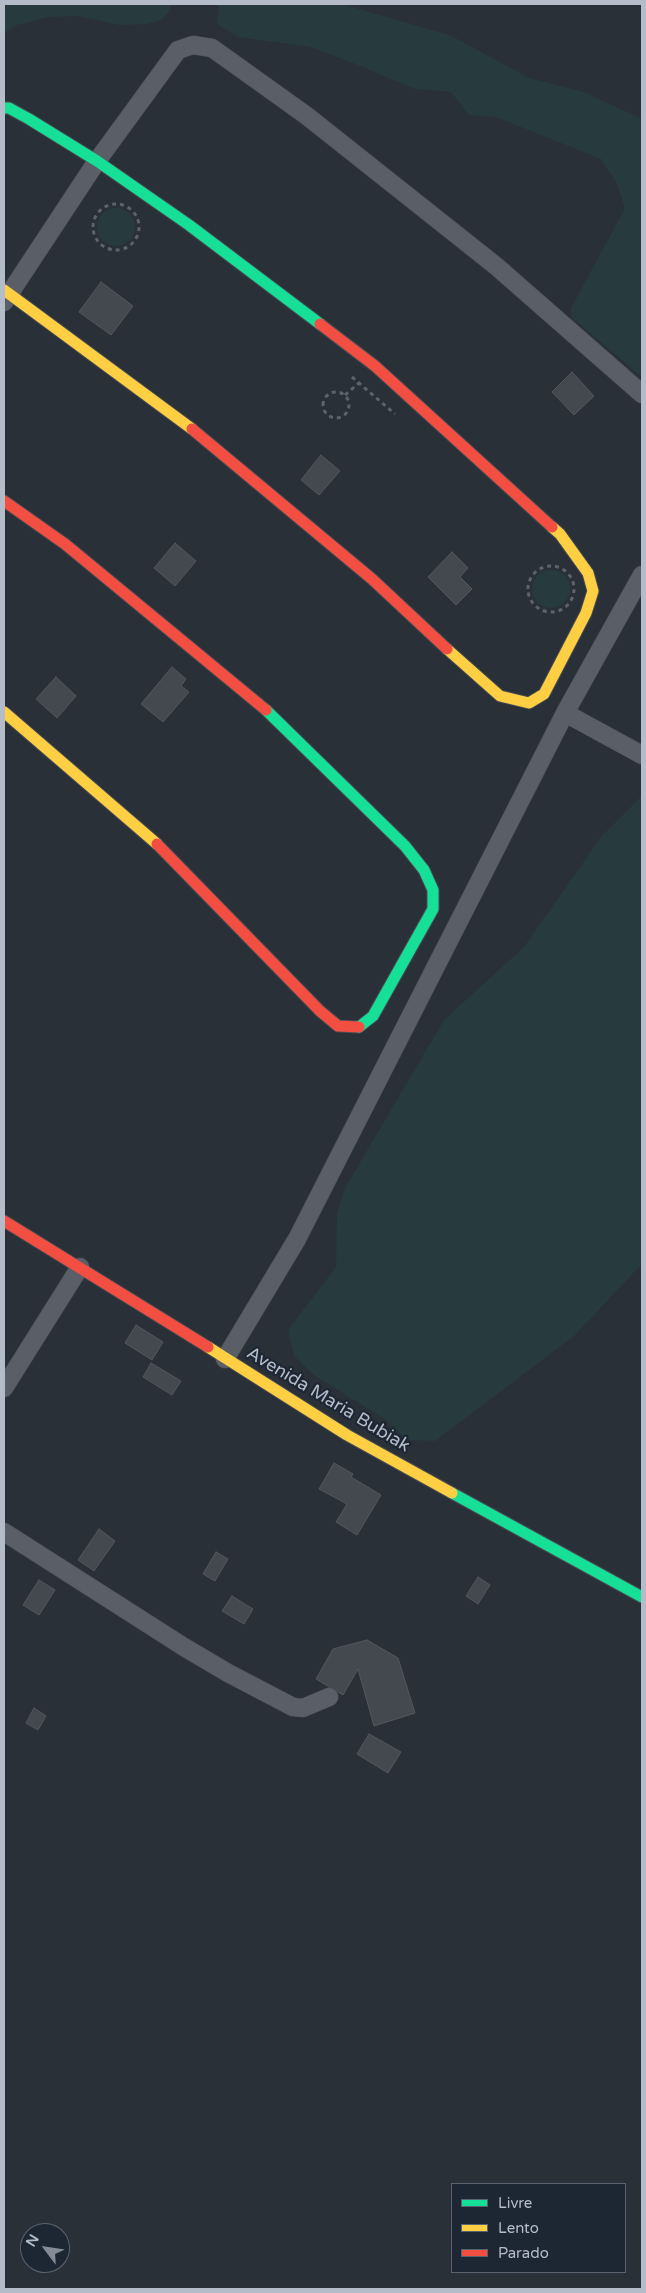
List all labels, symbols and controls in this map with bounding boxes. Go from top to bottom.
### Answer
street label: Avenida Maria Bubiak [242,1343,414,1457]
legend [451,2183,626,2273]
text: Livre [498,2194,532,2212]
text: Lento [498,2219,539,2237]
north arrow [20,2223,70,2273]
text: N [22,2231,43,2250]
text: Parado [498,2244,549,2262]

